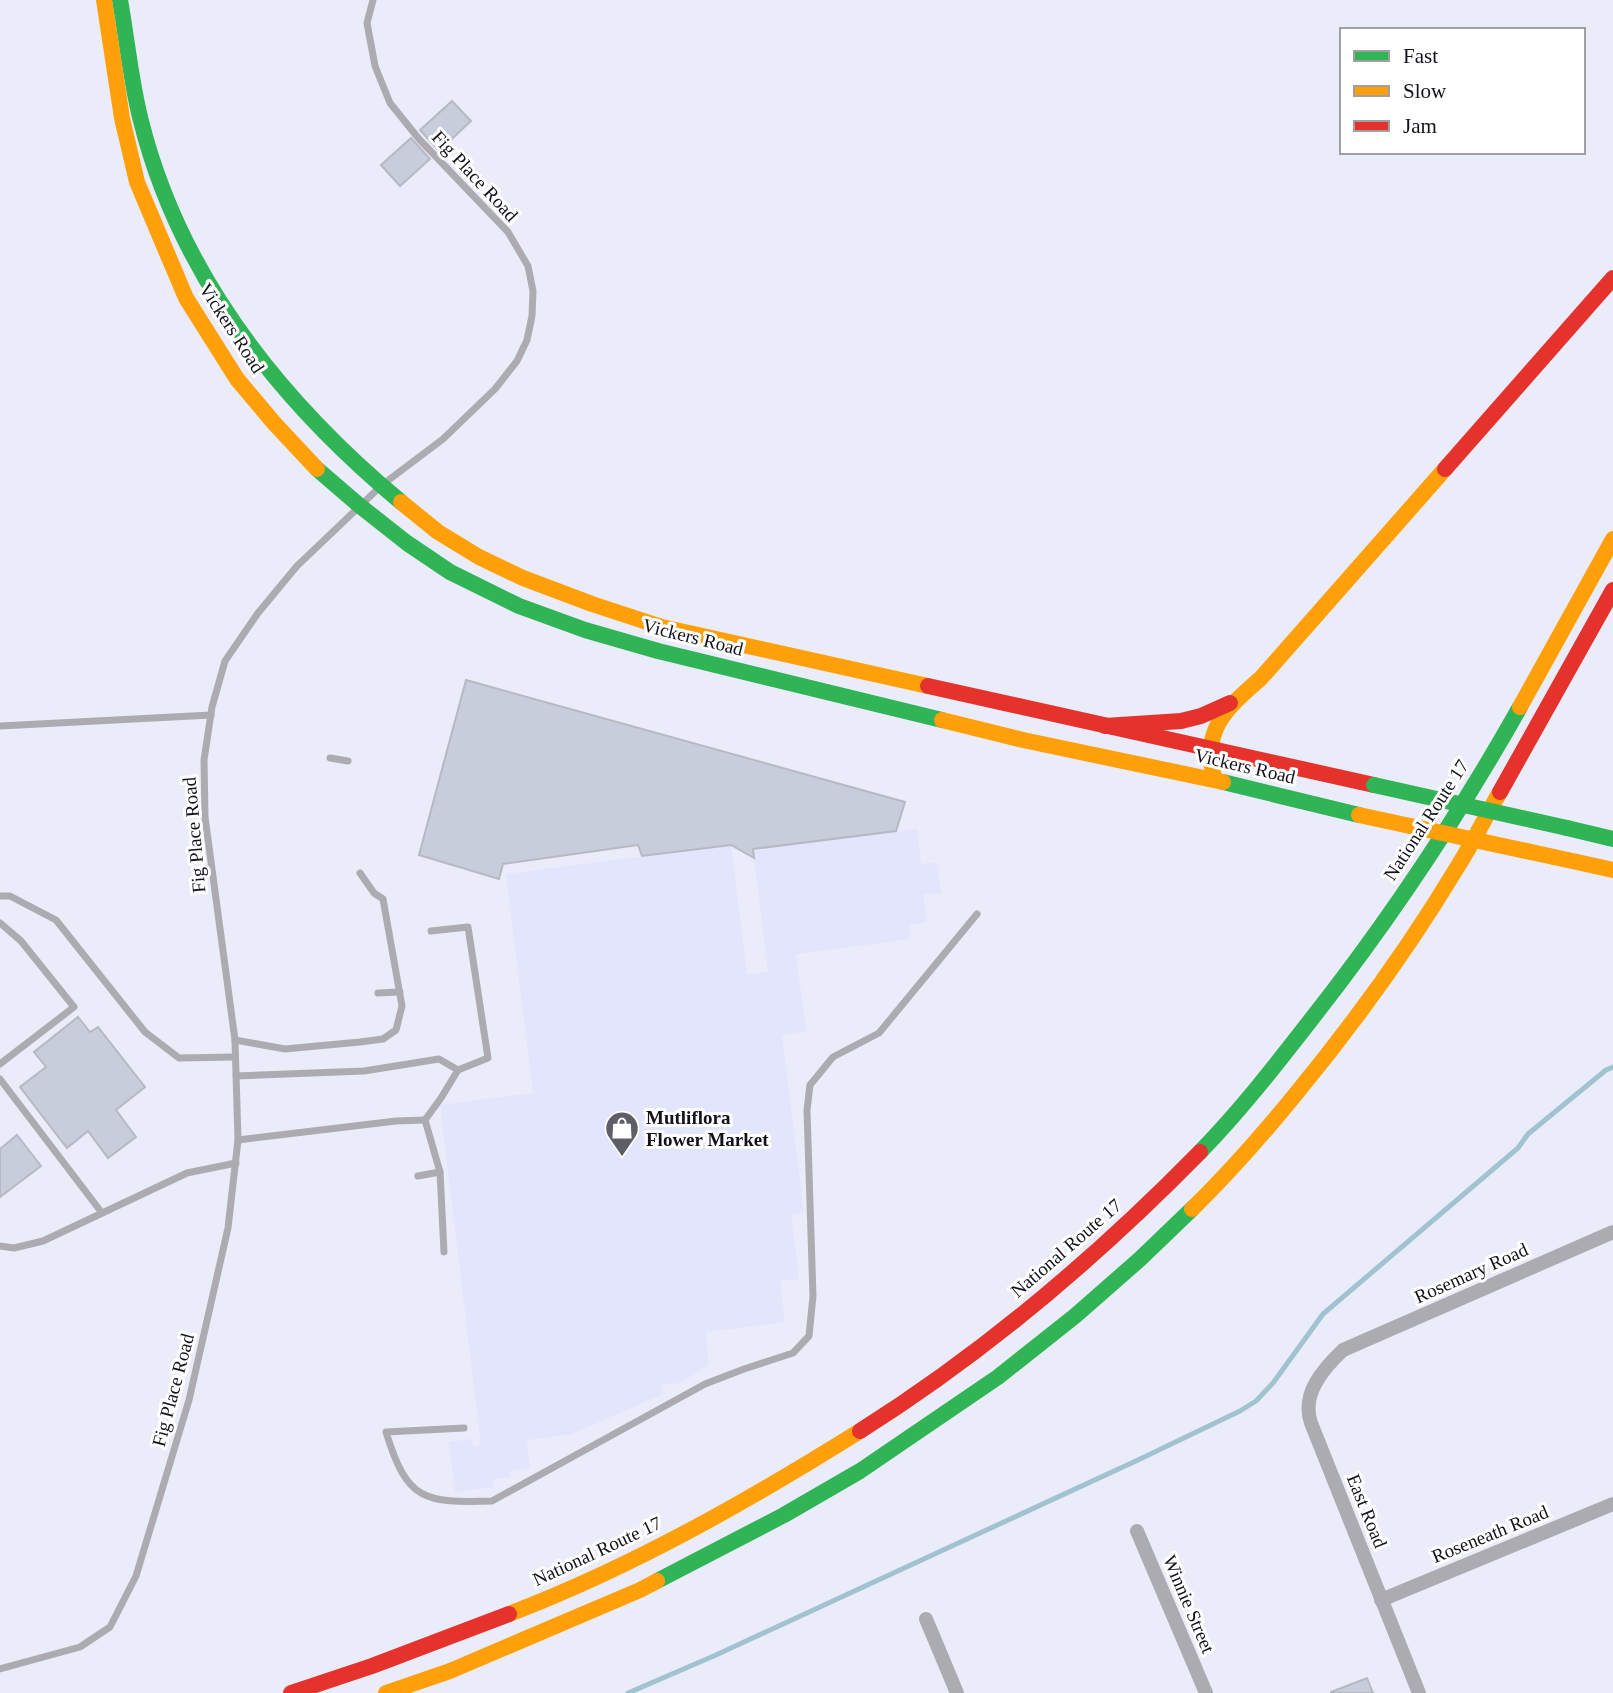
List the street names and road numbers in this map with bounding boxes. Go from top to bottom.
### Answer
street label: Fig Place Road [428,126,523,226]
street label: Vickers Road [195,279,269,377]
street label: Vickers Road [641,614,746,660]
street label: Vickers Road [1193,744,1298,788]
street label: National Route 17 [1379,756,1473,884]
street label: Fig Place Road [178,776,210,894]
street label: National Route 17 [1007,1194,1125,1302]
street label: Rosemary Road [1411,1238,1531,1307]
street label: Fig Place Road [148,1331,198,1449]
street label: East Road [1343,1471,1391,1551]
street label: Roseneath Road [1429,1501,1552,1567]
street label: National Route 17 [529,1512,665,1590]
street label: Winnie Street [1159,1552,1219,1657]

